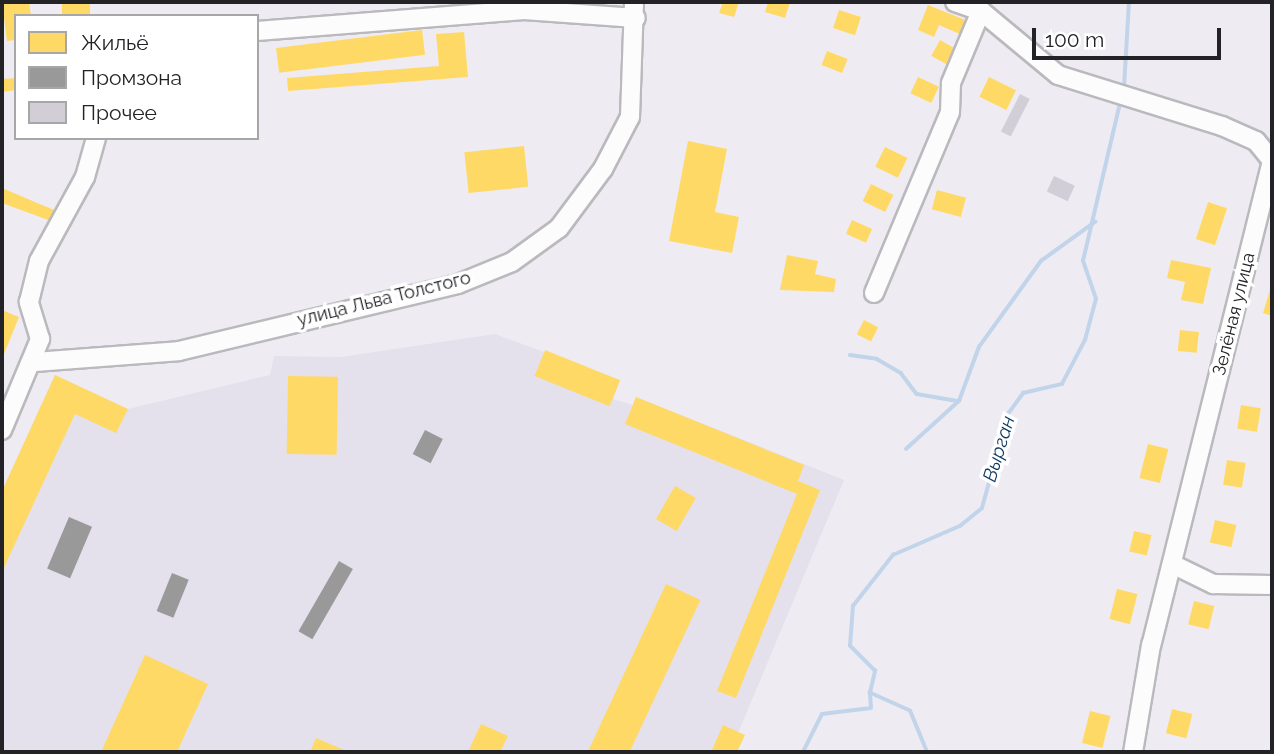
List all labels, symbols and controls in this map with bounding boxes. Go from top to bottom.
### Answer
legend [14,14,259,140]
scale bar [1036,14,1225,58]
text: 100 m [1045,27,1104,52]
text: Жильё [81,30,149,55]
text: Промзона [81,65,182,90]
text: Прочее [81,100,157,125]
street label: Зелёная улица [1208,250,1260,378]
street label: улица Льва Толстого [295,267,473,331]
water label: Вырган [978,413,1020,485]

